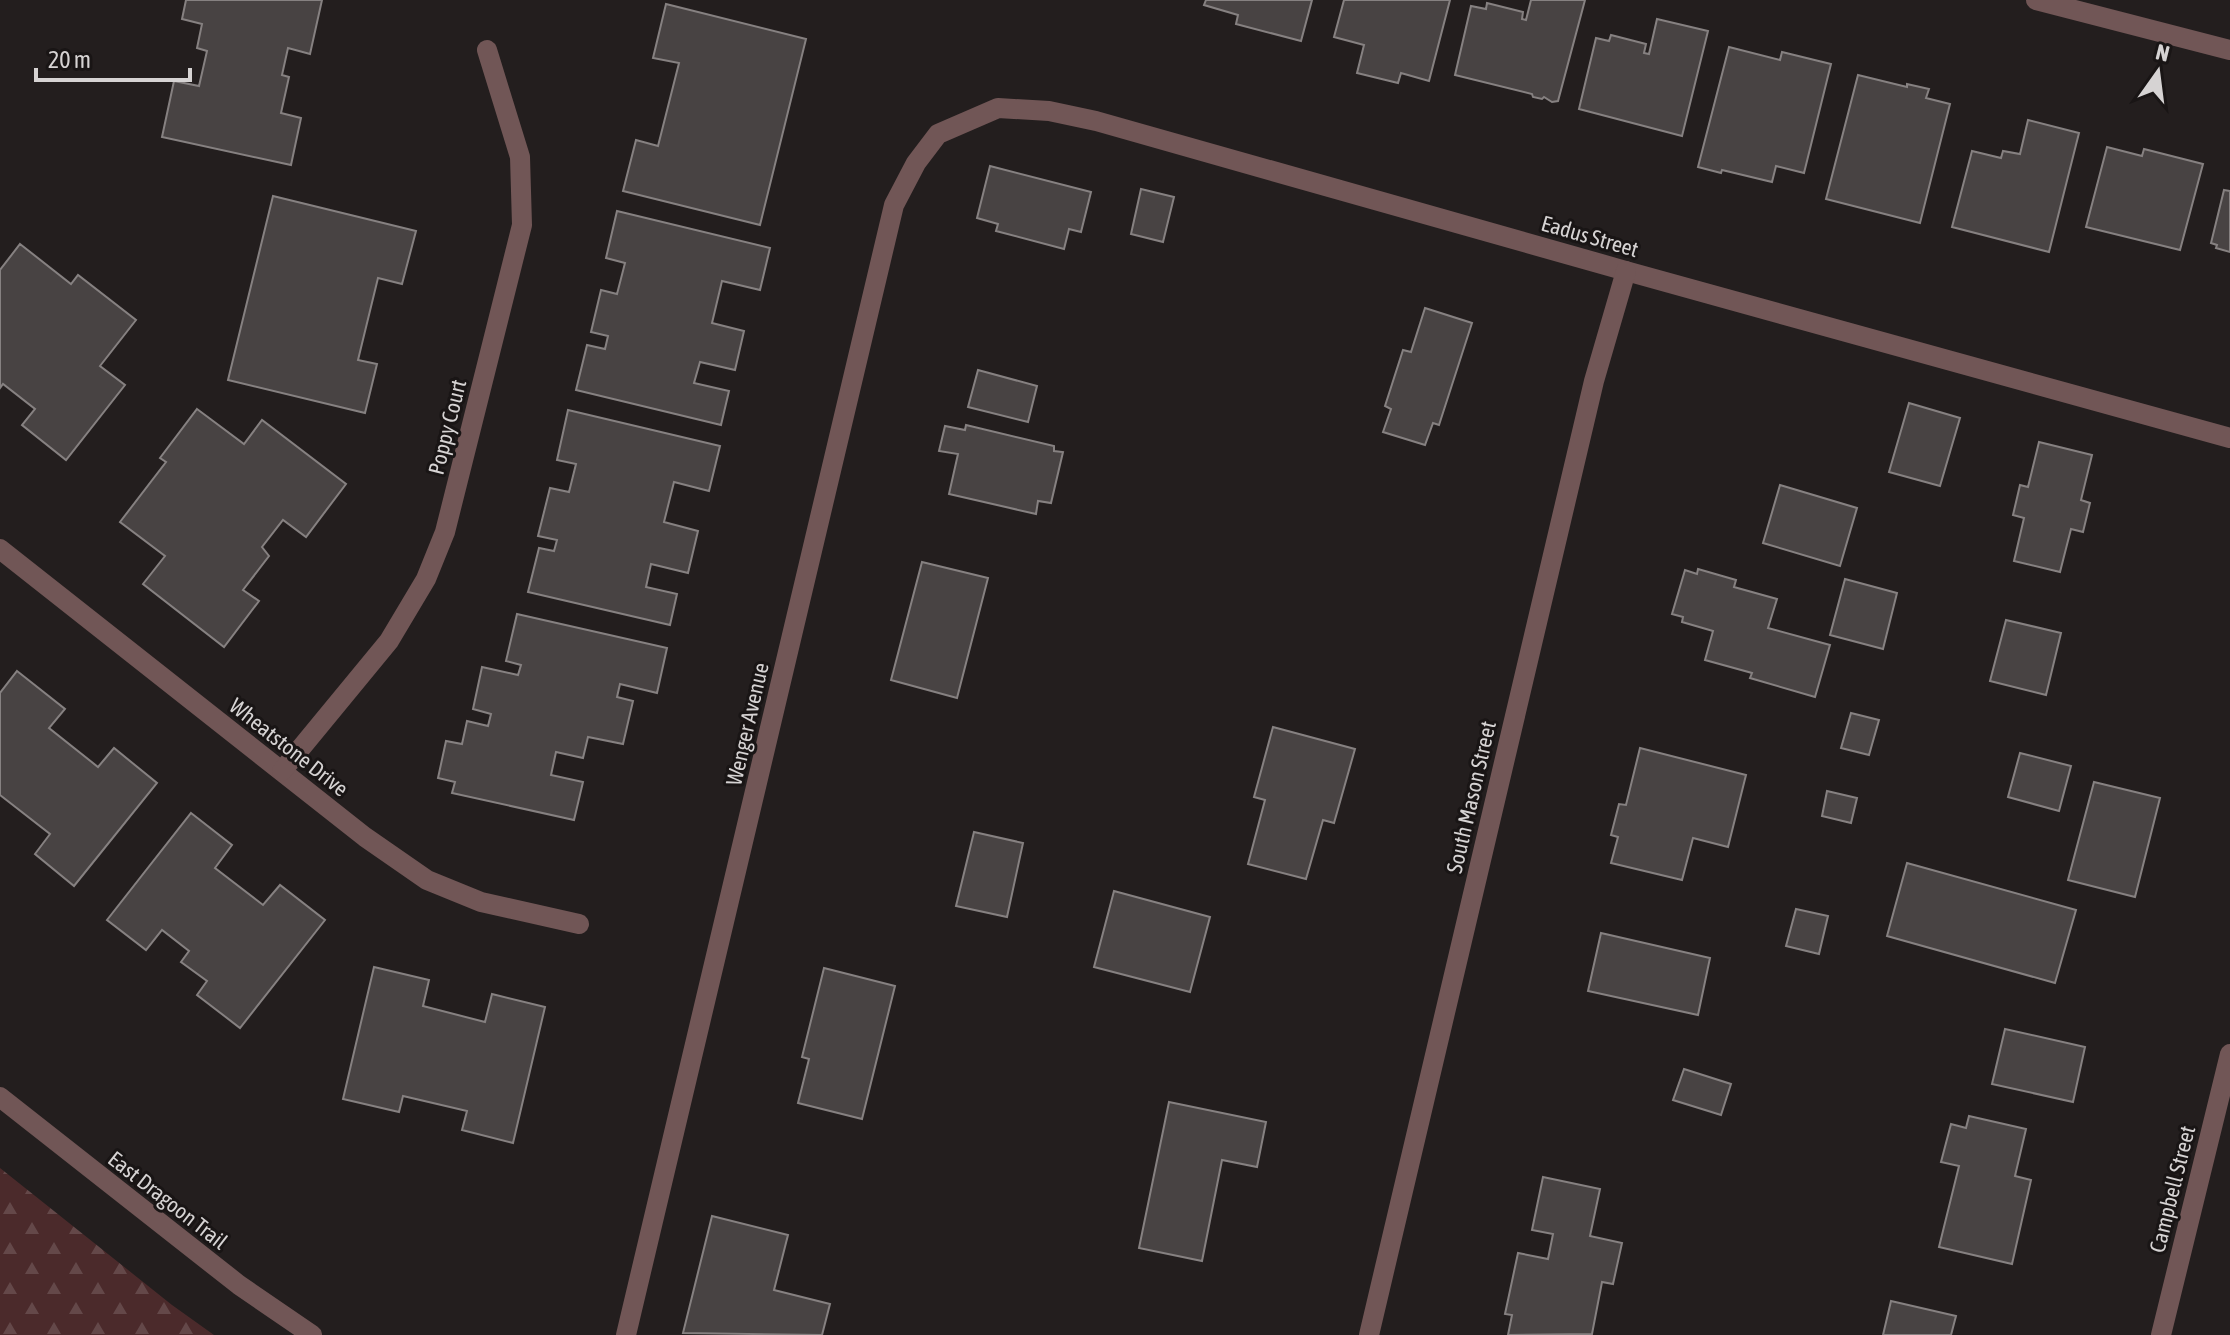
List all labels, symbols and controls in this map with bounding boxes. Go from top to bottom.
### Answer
scale bar [36,32,190,82]
north arrow [2118,32,2198,112]
text: N [2153,38,2172,67]
text: 20 m [48,46,91,73]
street label: Eadus Street [1538,210,1642,262]
street label: Poppy Court [423,377,471,477]
street label: Wenger Avenue [720,660,774,788]
street label: Wheatstone Drive [224,692,354,802]
street label: South Mason Street [1441,718,1501,876]
street label: Campbell Street [2144,1123,2200,1255]
street label: East Dragoon Trail [103,1145,233,1255]

